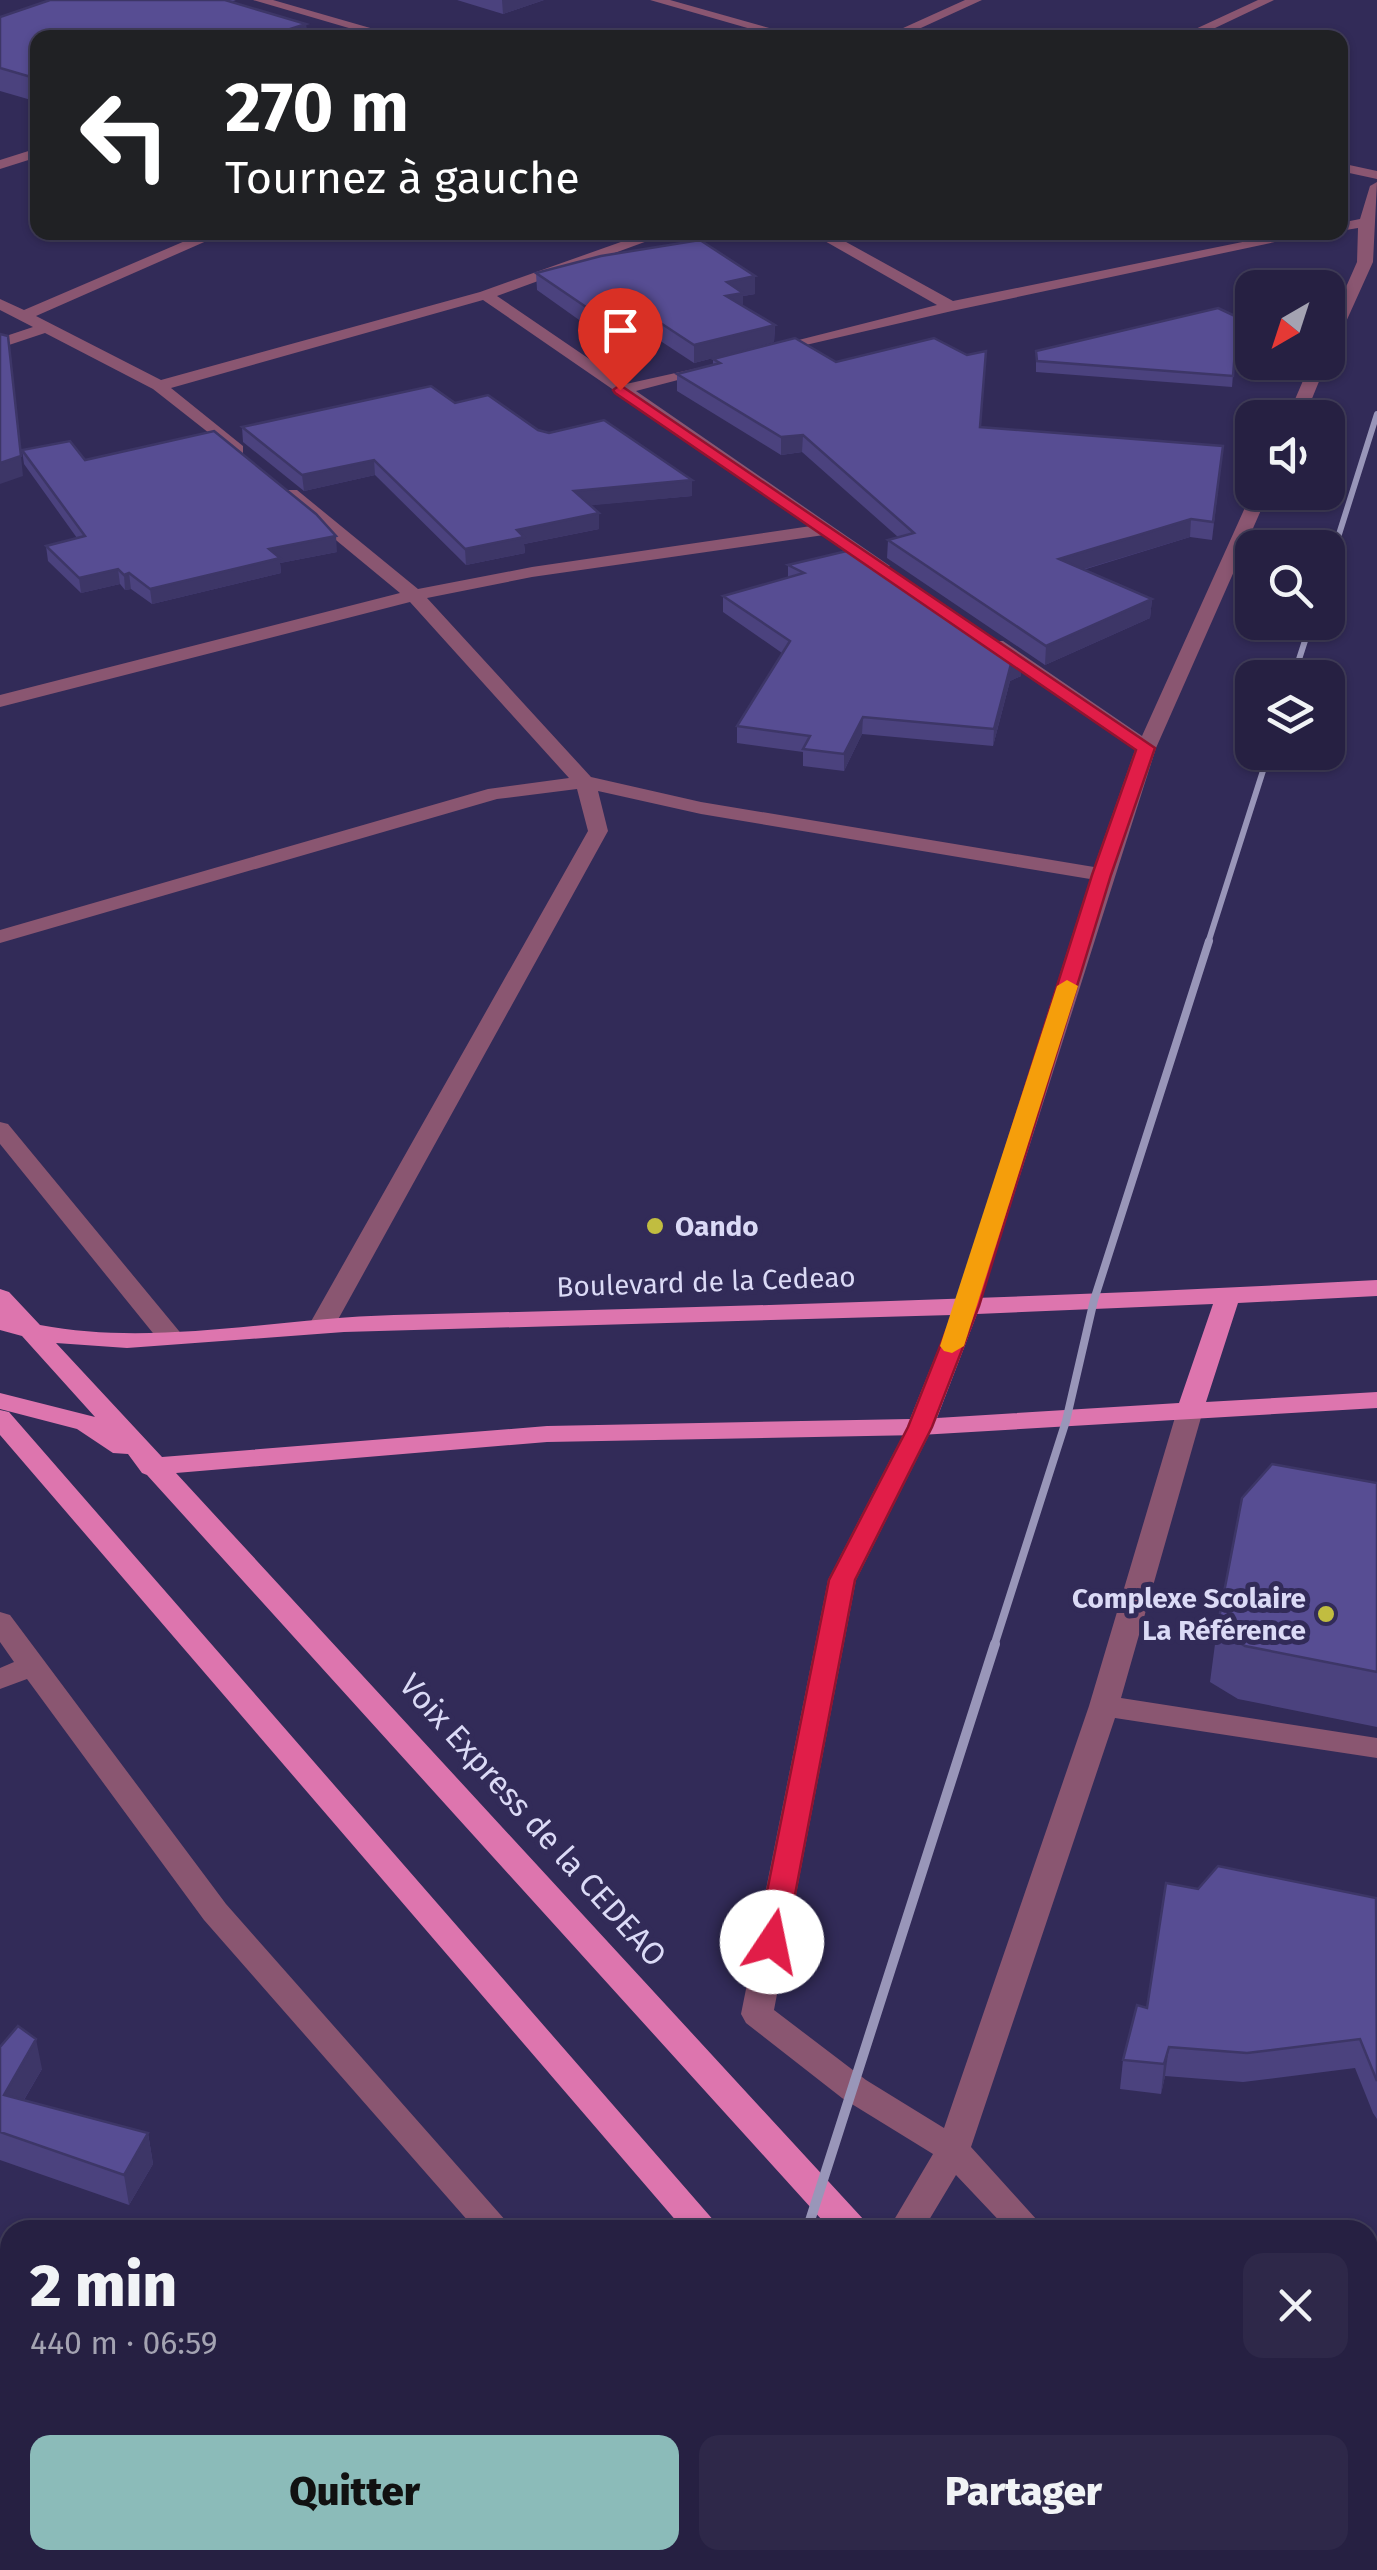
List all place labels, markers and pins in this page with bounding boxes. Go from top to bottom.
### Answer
pin [578,288,663,391]
place label: Oando [675,1210,759,1243]
marker: Oando [644,1215,666,1237]
place label: Complexe Scolaire La Référence [1072,1582,1306,1647]
marker: Complexe Scolaire La Référence [1315,1603,1337,1625]

